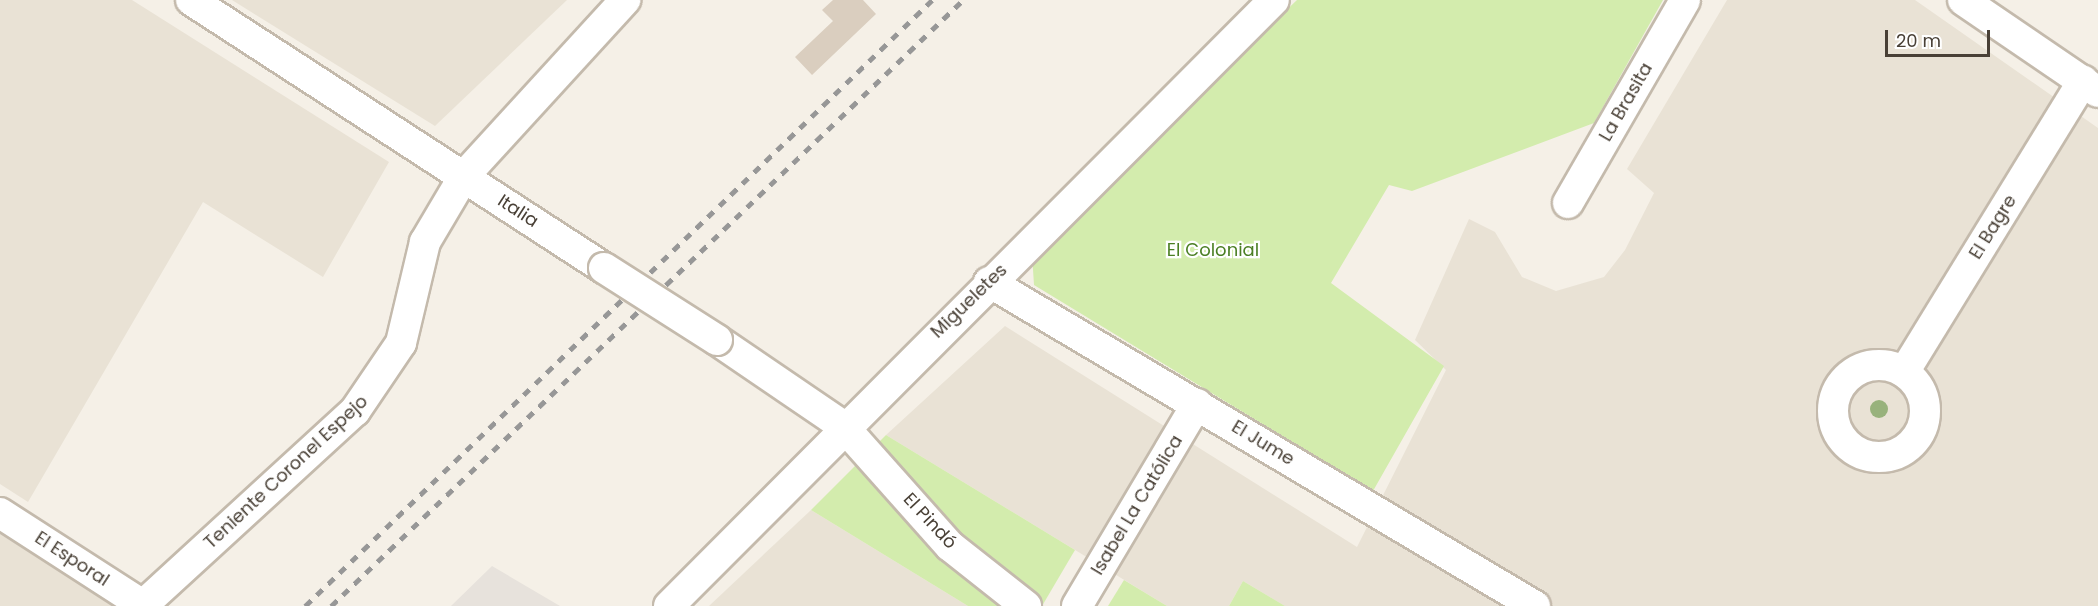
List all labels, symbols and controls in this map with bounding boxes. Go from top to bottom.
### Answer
scale bar [1888,18,1993,56]
text: 20 m [1896,28,1941,53]
street label: La Brasita [1595,59,1657,145]
street label: Italia [494,190,542,232]
street label: El Bagre [1965,191,2021,263]
park label: El Colonial [1167,239,1259,261]
street label: Migueletes [926,259,1012,343]
street label: Teniente Coronel Espejo [200,391,372,553]
street label: El Jume [1228,416,1298,470]
street label: Isabel La Católica [1087,431,1187,579]
street label: El Pindó [899,489,961,553]
street label: El Esporal [31,527,113,591]

